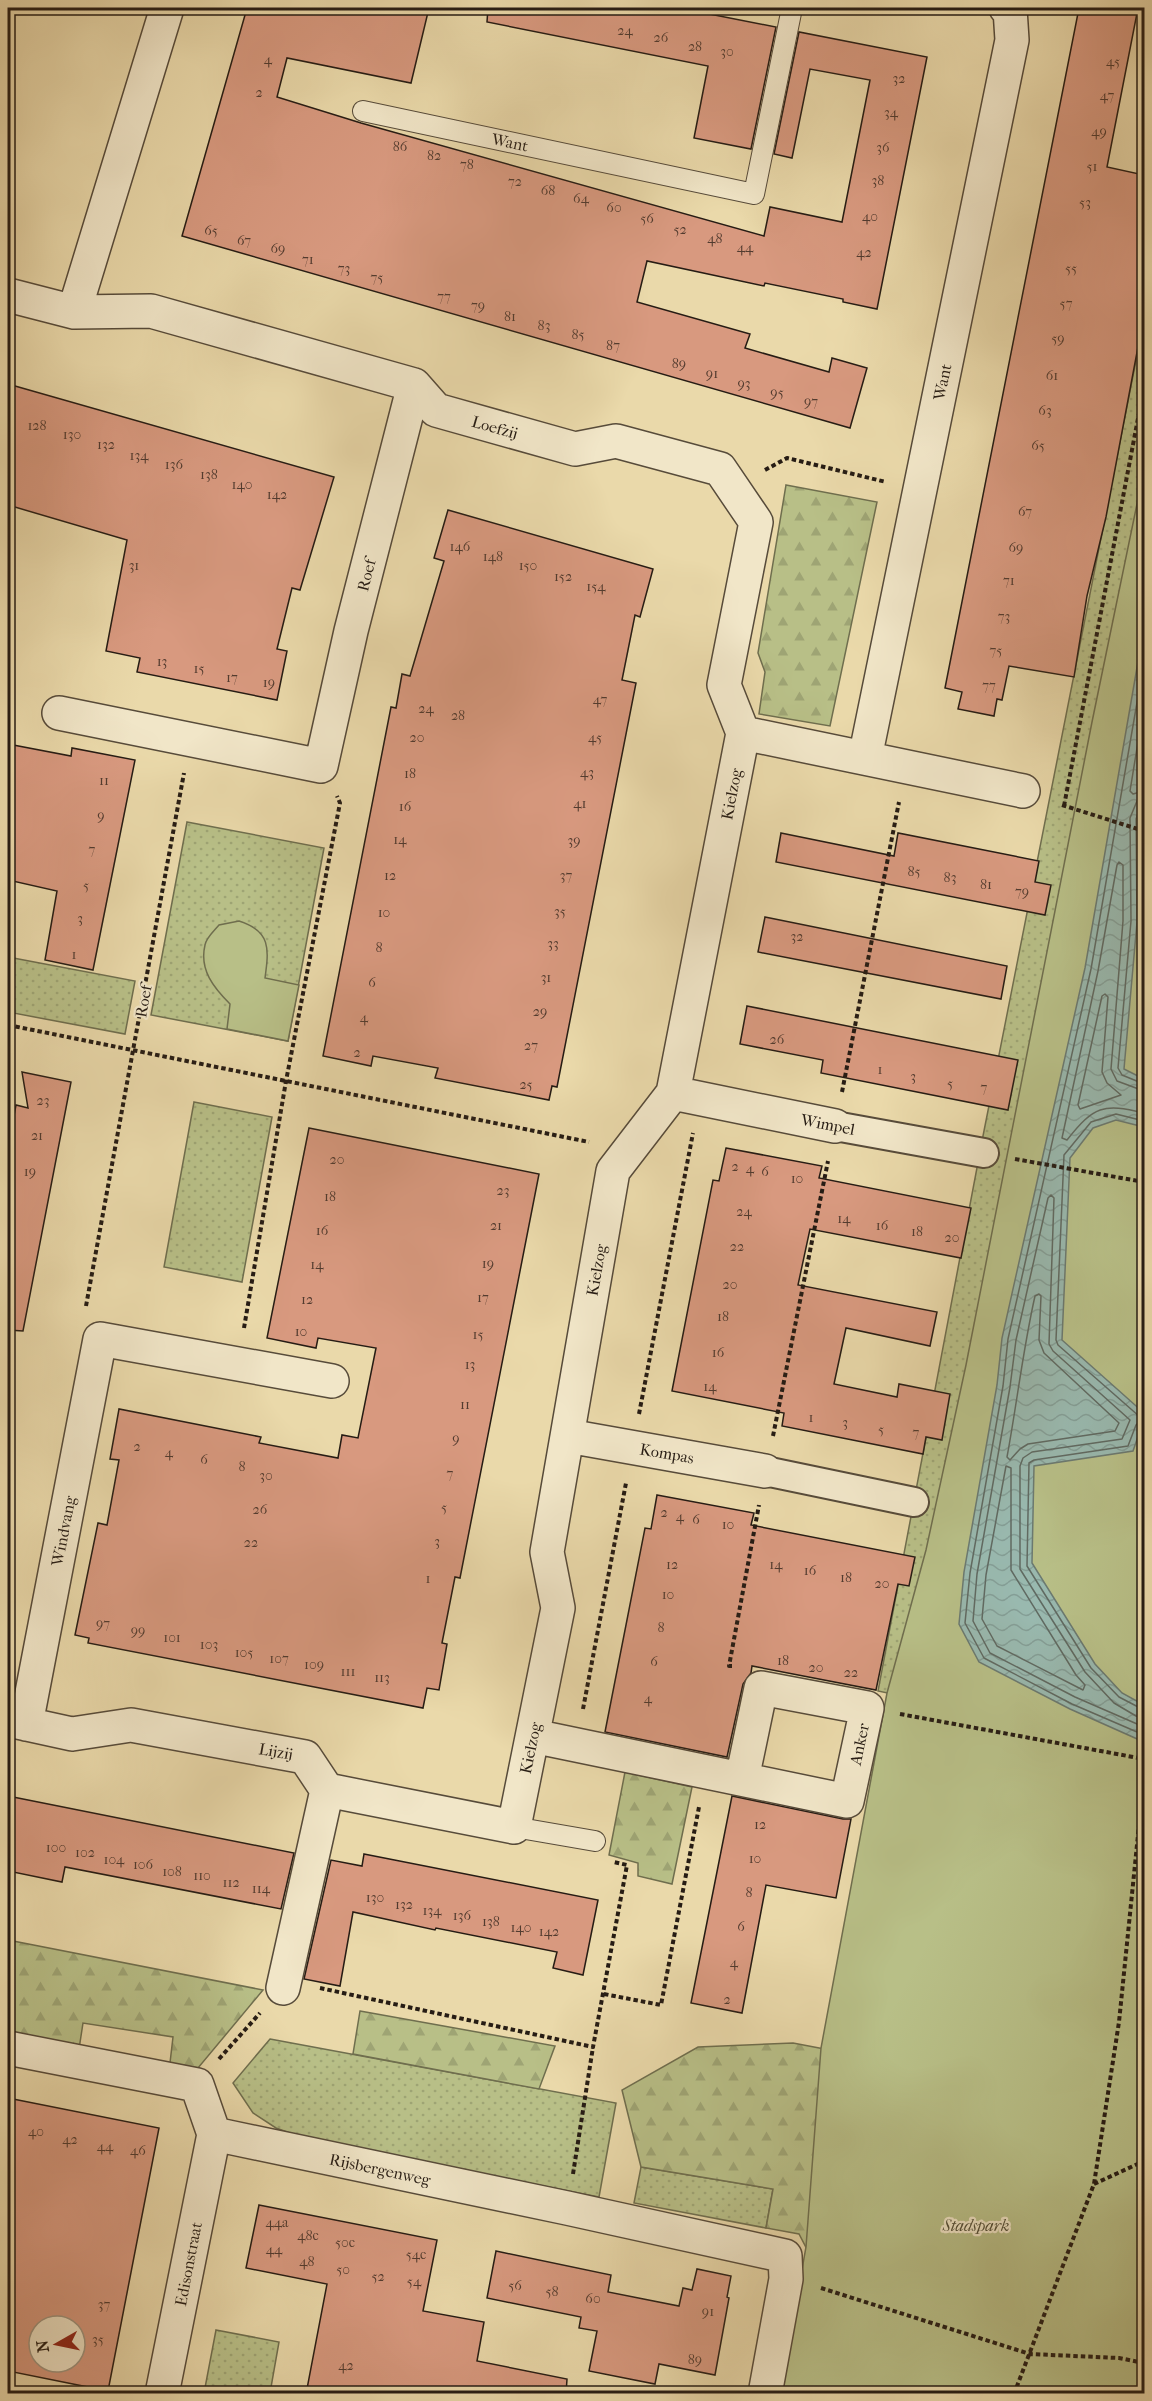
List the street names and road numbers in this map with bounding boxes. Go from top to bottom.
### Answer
street label: Want [489,129,530,156]
street label: Want [929,362,956,403]
street label: Loefzij [470,412,520,443]
street label: Roef [353,553,381,593]
street label: Kielzog [717,766,746,822]
street label: Roef [131,980,156,1019]
street label: Wimpel [798,1110,857,1139]
street label: Kielzog [583,1242,610,1297]
street label: Kompas [638,1439,696,1468]
street label: Windvang [47,1494,80,1569]
street label: Kielzog [516,1720,545,1776]
street label: Anker [846,1721,873,1768]
street label: Lijzij [257,1739,294,1764]
street label: Rijsbergenweg [328,2150,433,2190]
street label: Edisonstraat [171,2220,206,2308]

